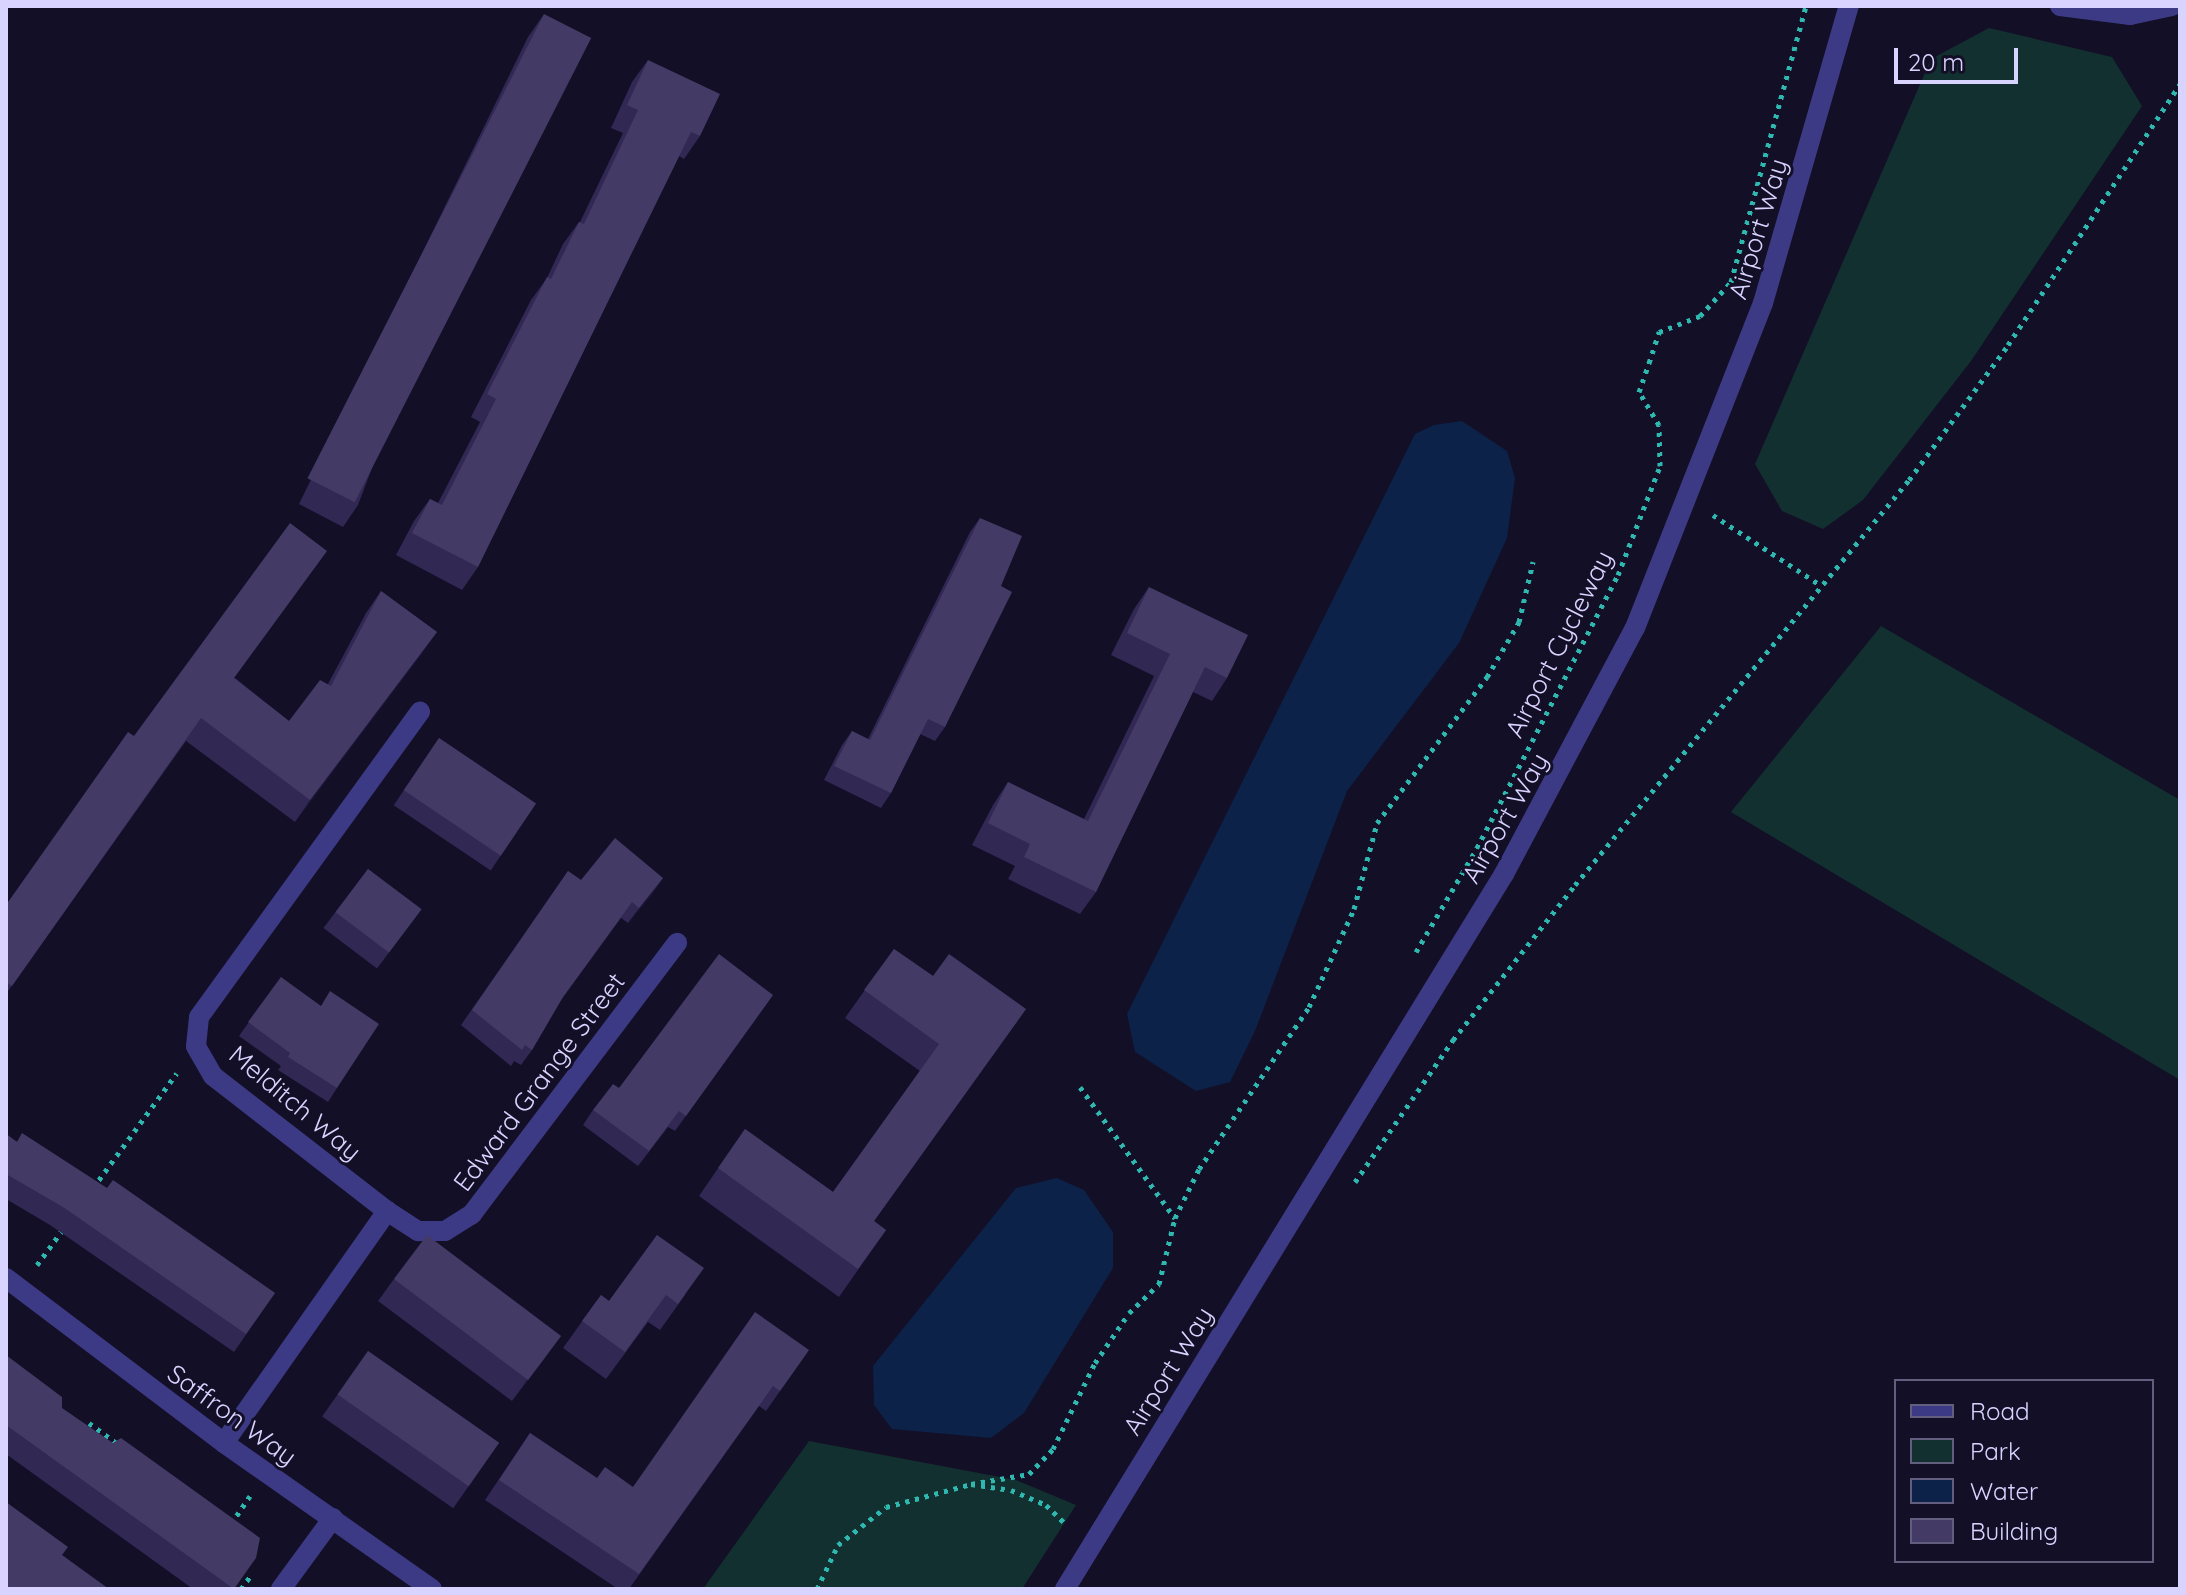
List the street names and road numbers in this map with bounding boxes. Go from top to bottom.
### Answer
street label: Airport Way [1722,155,1794,303]
street label: Airport Cycleway [1498,545,1620,743]
street label: Airport Way [1455,747,1555,889]
street label: Edward Grange Street [447,967,631,1197]
street label: Melditch Way [223,1039,367,1167]
street label: Airport Way [1116,1301,1220,1441]
street label: Saffron Way [161,1358,303,1472]

